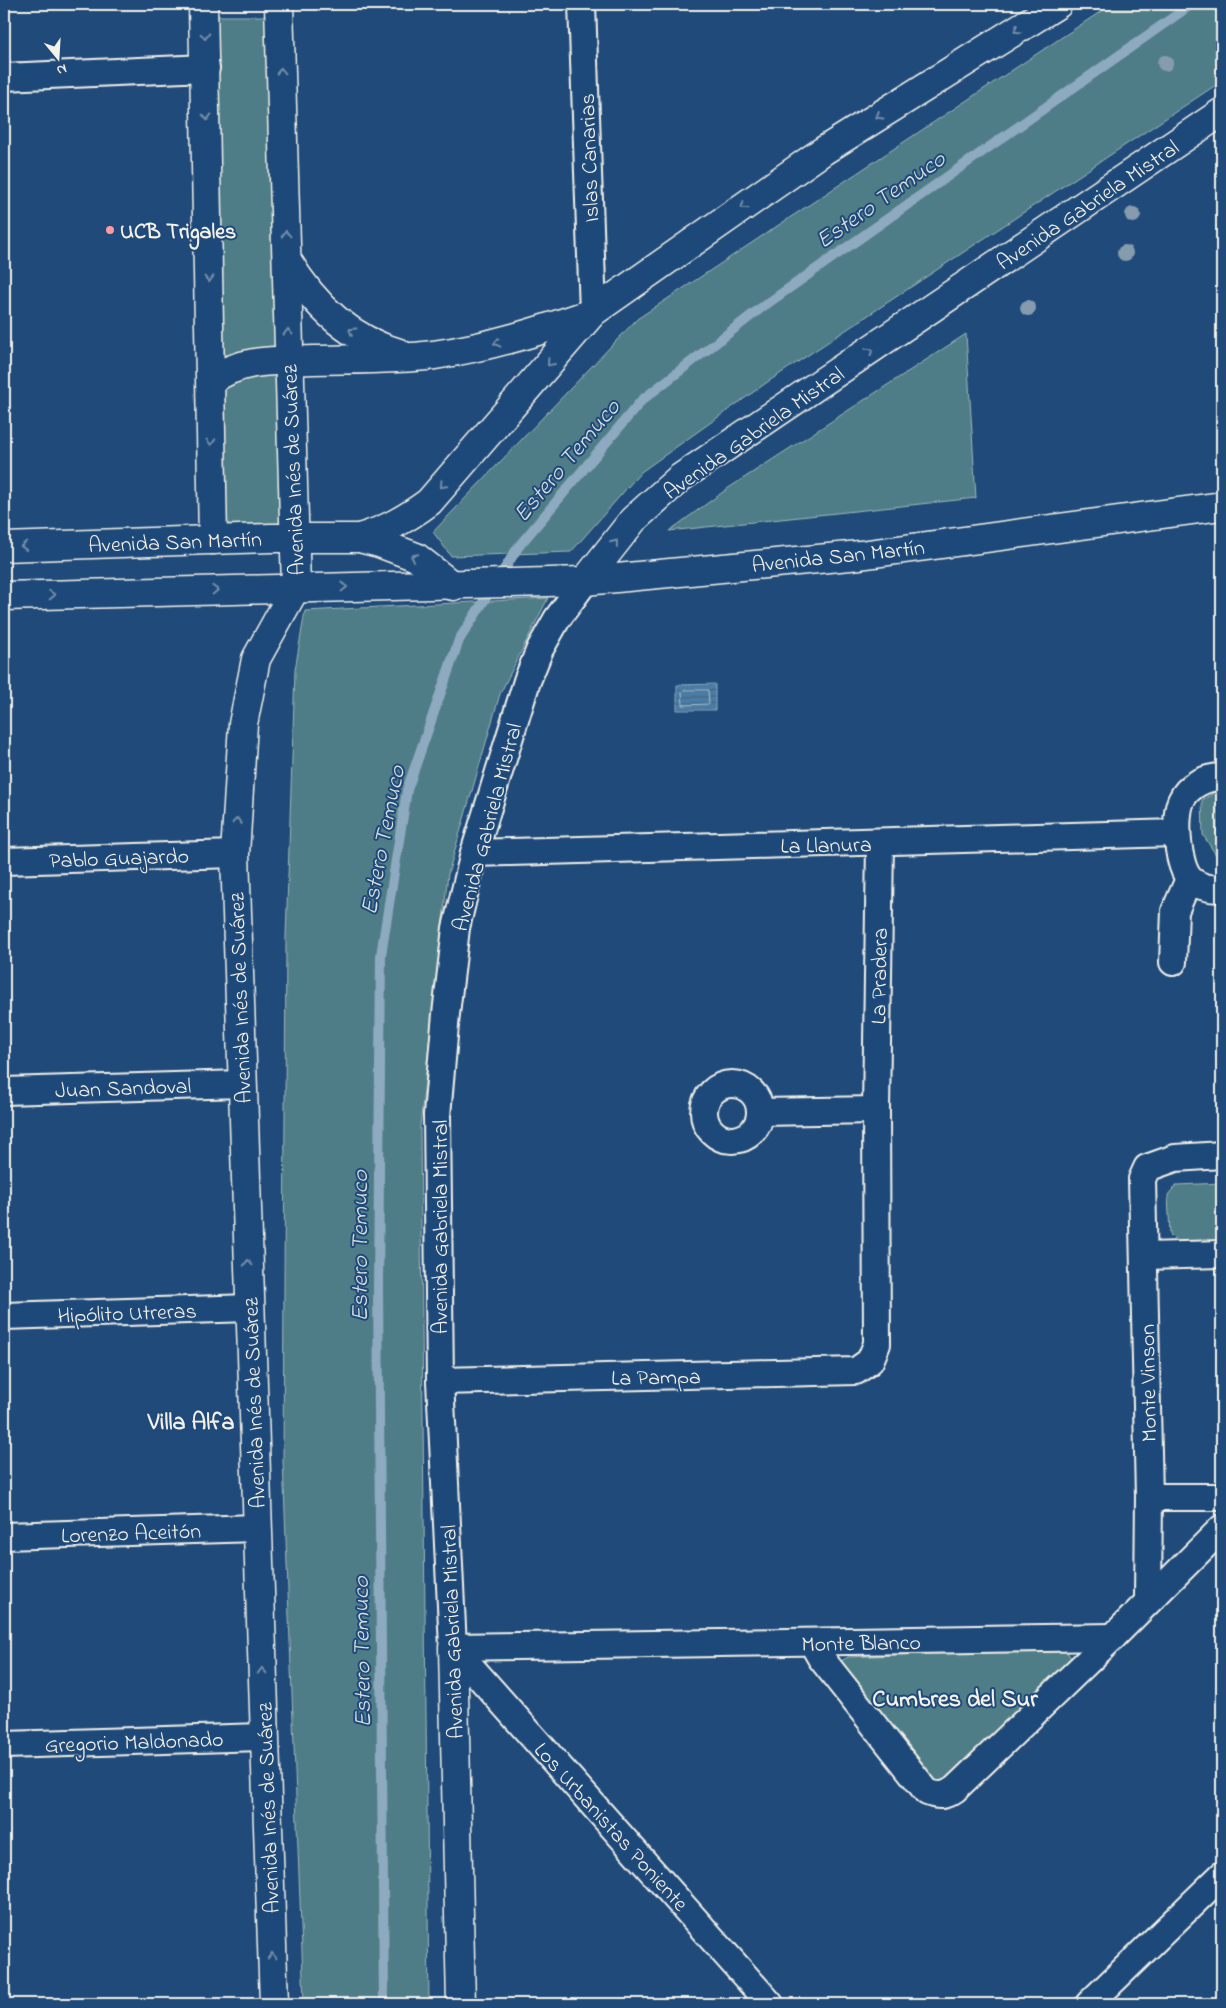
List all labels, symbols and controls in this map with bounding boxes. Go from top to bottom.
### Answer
one-way arrow [1013,23,1022,33]
north arrow [32,32,82,82]
one-way arrow [199,32,210,40]
text: N [54,57,69,80]
one-way arrow [276,67,286,74]
street label: Islas Canarias [573,93,609,223]
one-way arrow [876,110,885,119]
one-way arrow [202,113,212,121]
street label: Avenida Gabriela Mistral [991,133,1187,280]
water label: Estero Temuco [809,142,955,259]
one-way arrow [741,200,750,209]
place label: UCB Trigales [120,217,236,250]
marker: UCB Trigales [104,224,116,236]
one-way arrow [281,229,291,237]
one-way arrow [204,276,214,283]
one-way arrow [283,327,294,335]
one-way arrow [348,328,357,337]
one-way arrow [492,337,501,348]
one-way arrow [865,348,874,358]
one-way arrow [547,357,556,366]
street label: Avenida Gabriela Mistral [658,360,852,509]
street label: Avenida Inés de Suárez [275,363,315,576]
water label: Estero Temuco [506,391,631,531]
one-way arrow [206,438,217,446]
one-way arrow [440,480,449,489]
street label: Avenida San Martín [88,525,262,563]
street label: Avenida San Martín [750,533,926,583]
one-way arrow [609,539,618,548]
one-way arrow [20,541,28,551]
one-way arrow [410,553,419,563]
one-way arrow [341,582,349,592]
one-way arrow [212,585,219,595]
one-way arrow [49,590,57,600]
street label: Avenida Gabriela Mistral [446,720,532,935]
water label: Estero Temuco [353,761,416,918]
one-way arrow [231,817,242,825]
street label: La Llanura [780,830,872,864]
street label: Pablo Guajardo [49,842,190,878]
street label: Avenida Inés de Suárez [222,891,262,1104]
street label: La Pradera [864,927,898,1025]
street label: Juan Sandoval [54,1072,192,1108]
street label: Avenida Gabriela Mistral [426,1120,458,1334]
water label: Estero Temuco [344,1169,379,1322]
one-way arrow [243,1259,254,1267]
street label: Avenida Inés de Suárez [236,1296,276,1509]
street label: Hipólito Utreras [57,1297,197,1333]
street label: Monte Vinson [1133,1324,1167,1442]
street label: La Pampa [611,1362,701,1396]
district label: Villa Alfa [147,1406,234,1441]
street label: Lorenzo Aceitón [61,1517,202,1553]
street label: Avenida Gabriela Mistral [434,1524,474,1740]
water label: Estero Temuco [345,1574,382,1728]
street label: Monte Blanco [801,1628,921,1662]
one-way arrow [257,1666,268,1674]
district label: Cumbres del Sur [872,1683,1038,1718]
street label: Avenida Inés de Suárez [250,1701,290,1914]
street label: Gregorio Maldonado [44,1725,224,1764]
street label: Los Urbanistas Poniente [525,1736,695,1920]
one-way arrow [267,1951,278,1959]

